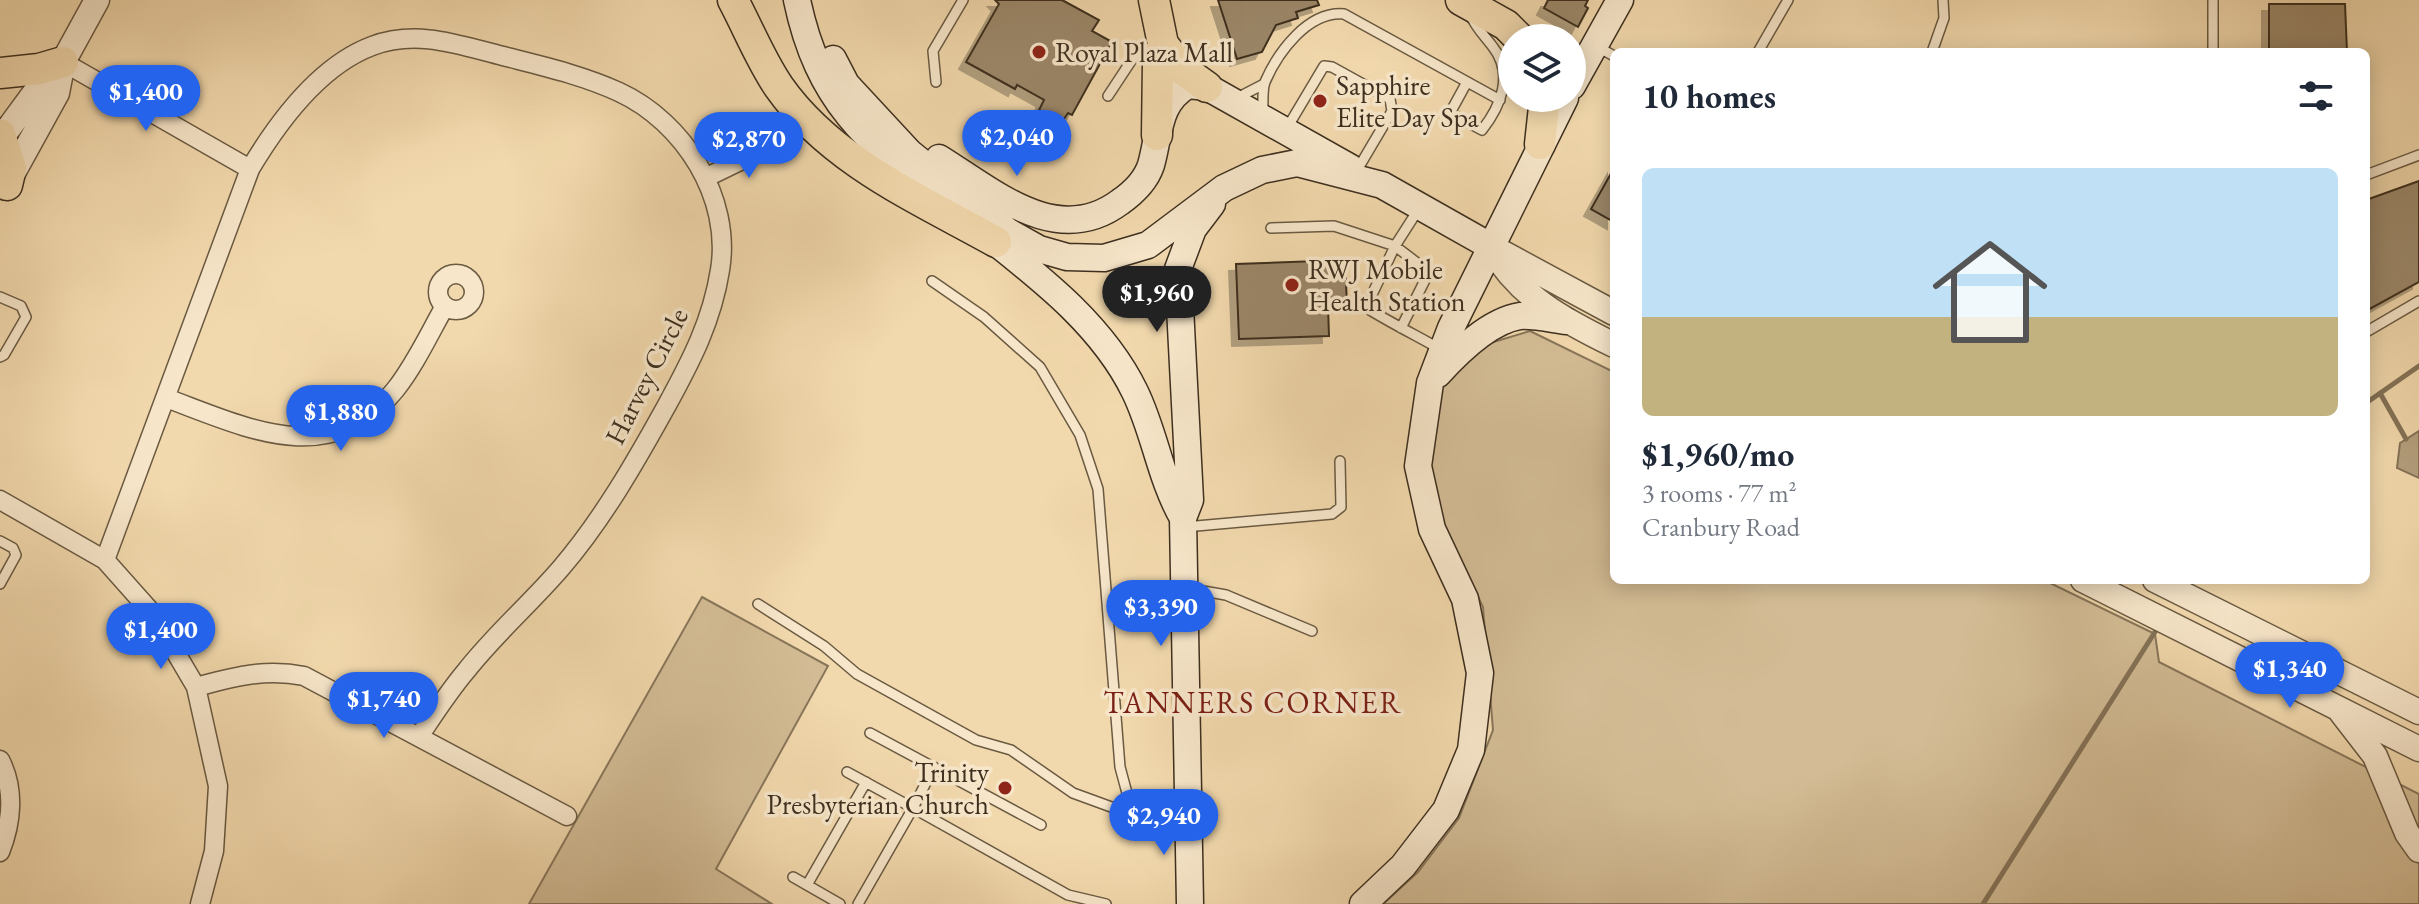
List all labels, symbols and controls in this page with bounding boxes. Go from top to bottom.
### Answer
map controls [1498,24,1586,112]
button: layers [1498,24,1586,112]
place label: Royal Plaza Mall [1055,34,1233,70]
marker: Royal Plaza Mall [1030,43,1048,61]
pin: $1,400 [81,65,211,133]
place label: Sapphire Elite Day Spa [1336,67,1480,135]
text: $1,400 [109,74,183,108]
text: 10 homes [1642,74,1776,118]
icon: filters [2294,74,2338,118]
marker: Sapphire Elite Day Spa [1311,92,1329,110]
pin: $2,040 [952,110,1082,178]
pin: $2,870 [684,112,814,180]
text: $2,040 [980,119,1054,153]
text: $2,870 [712,121,786,155]
icon: home [1918,220,2062,364]
place label: RWJ Mobile Health Station [1308,251,1466,319]
pin: $1,960 [1092,266,1222,334]
text: $1,960 [1120,275,1194,309]
marker: RWJ Mobile Health Station [1283,276,1301,294]
street label: Harvey Circle [596,302,696,450]
pin: $1,880 [276,385,406,453]
text: $1,880 [304,394,378,428]
text: $1,960/mo [1642,432,1794,476]
text: 3 rooms · 77 m² [1642,476,1797,510]
text: Cranbury Road [1642,510,1800,544]
pin: $3,390 [1096,580,1226,648]
text: $3,390 [1124,589,1198,623]
pin: $1,400 [96,603,226,671]
text: $1,400 [124,612,198,646]
pin: $1,340 [2225,642,2355,710]
text: $1,340 [2253,651,2327,685]
pin: $1,740 [319,672,449,740]
text: $1,740 [347,681,421,715]
district label: TANNERS CORNER [1103,683,1403,722]
place label: Trinity Presbyterian Church [767,754,990,822]
marker: Trinity Presbyterian Church [996,779,1014,797]
pin: $2,940 [1099,789,1229,857]
text: $2,940 [1127,798,1201,832]

